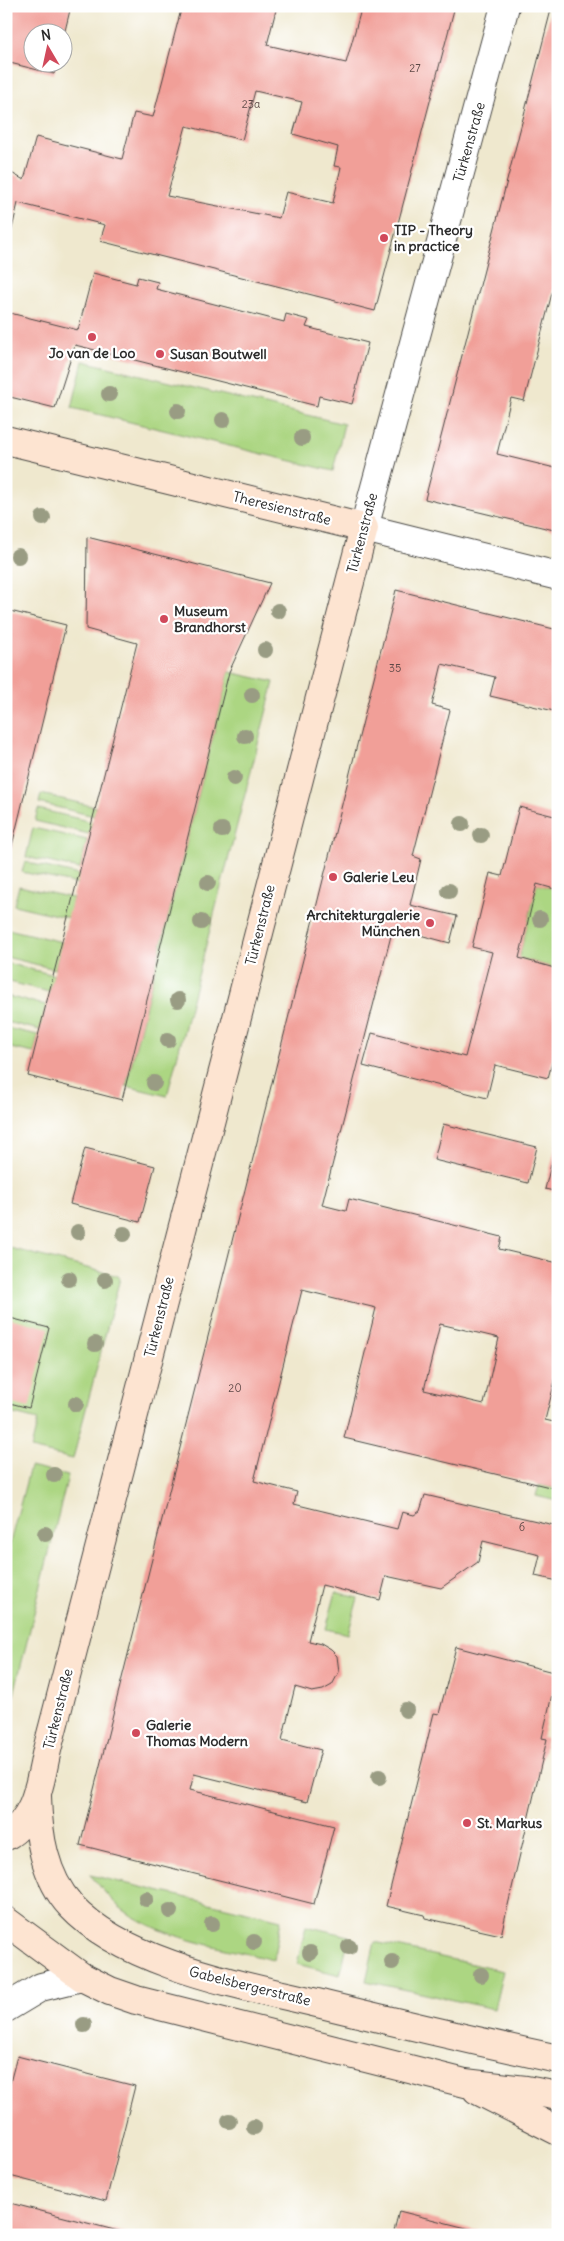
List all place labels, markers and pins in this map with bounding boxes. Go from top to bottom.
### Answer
place label: TIP - Theory in practice [394,221,473,255]
marker: TIP - Theory in practice [378,232,390,244]
marker: Jo van de Loo [86,331,98,343]
place label: Jo van de Loo [49,344,135,362]
place label: Susan Boutwell [170,345,267,363]
marker: Susan Boutwell [154,348,166,360]
place label: Museum Brandhorst [174,602,246,636]
marker: Museum Brandhorst [158,613,170,625]
place label: Galerie Leu [343,868,414,886]
marker: Galerie Leu [327,871,339,883]
place label: Architekturgalerie München [307,906,420,940]
marker: Architekturgalerie München [424,917,436,929]
place label: Galerie Thomas Modern [146,1716,248,1750]
marker: Galerie Thomas Modern [130,1727,142,1739]
place label: St. Markus [477,1814,543,1832]
marker: St. Markus [461,1817,473,1829]

